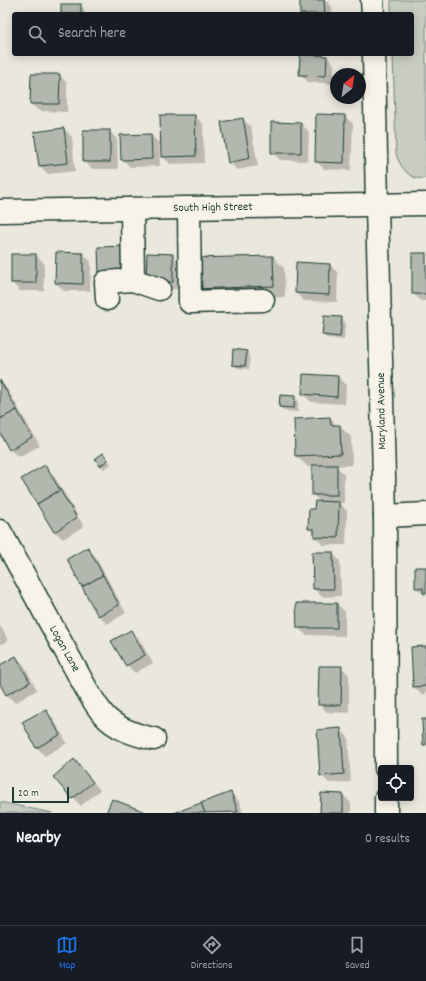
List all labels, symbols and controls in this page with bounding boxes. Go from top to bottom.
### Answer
search box [12,12,414,56]
icon: search [26,23,48,45]
text: Search here [58,23,126,45]
north arrow [330,68,366,104]
street label: South High Street [173,199,253,217]
street label: Maryland Avenue [373,372,391,450]
street label: Logan Lane [44,623,84,675]
map controls [378,765,414,801]
button: locate [378,765,414,801]
scale bar [12,785,69,804]
text: 20 m [18,786,39,802]
text: Nearby [16,827,60,851]
text: 0 results [365,830,410,849]
tab: Map [56,934,78,974]
tab: Directions [191,934,233,974]
tab: Saved [345,934,370,974]

